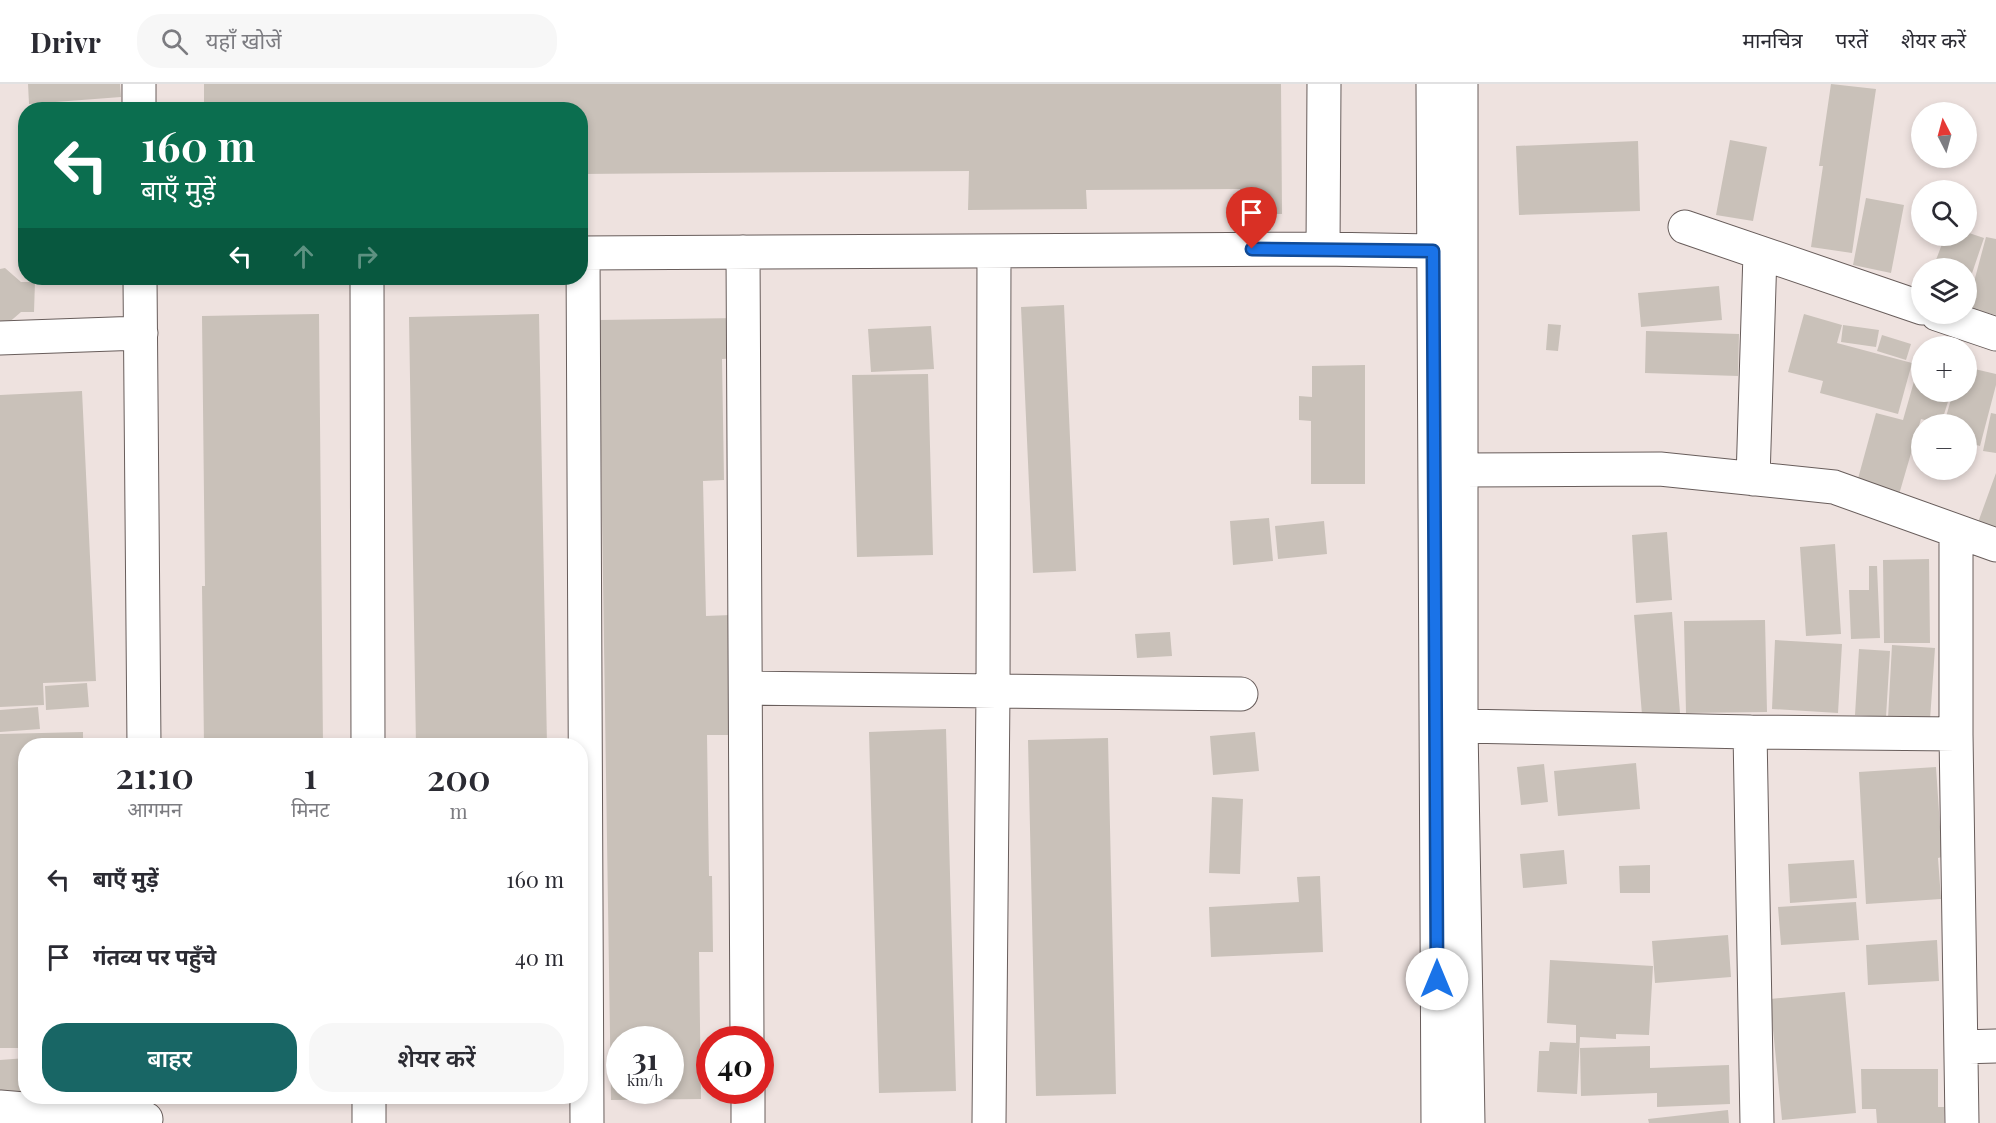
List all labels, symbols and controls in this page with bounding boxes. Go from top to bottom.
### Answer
search box [137,14,557,68]
text: Drivr [30,23,101,60]
icon: search [158,25,191,58]
text: यहाँ खोजें [206,25,281,55]
text: मानचित्र [1742,25,1803,53]
text: परतें [1836,25,1868,53]
text: शेयर करें [1901,25,1966,53]
north arrow [1911,102,1977,168]
map controls [1911,102,1977,480]
text: 160 m [141,117,256,173]
icon: left [42,126,120,204]
text: बाएँ मुड़ें [141,171,216,207]
button: search [1911,180,1977,246]
pin [1226,187,1277,249]
icon: arrive [1235,196,1268,229]
icon: left [224,240,257,273]
icon: ahead [287,240,320,273]
icon: right [350,240,383,273]
button: layers [1911,258,1977,324]
button: + [1911,336,1977,402]
button: − [1911,414,1977,480]
text: 21:10 [115,750,194,798]
text: 1 [304,750,317,798]
text: 200 [427,752,491,800]
text: आगमन [127,795,182,822]
text: मिनट [291,795,330,822]
text: m [450,797,468,824]
icon: left [42,863,75,896]
text: बाएँ मुड़ें [93,863,158,893]
text: 160 m [506,864,564,894]
icon: arrive [42,941,75,974]
text: गंतव्य पर पहुँचे [93,941,216,971]
text: 40 m [515,942,564,972]
position arrow [1405,947,1469,1011]
button: बाहर [42,1023,297,1092]
button: शेयर करें [309,1023,564,1092]
speed limit sign: 40 [696,1026,774,1104]
text: 31 [632,1038,658,1078]
text: km/h [627,1070,663,1090]

